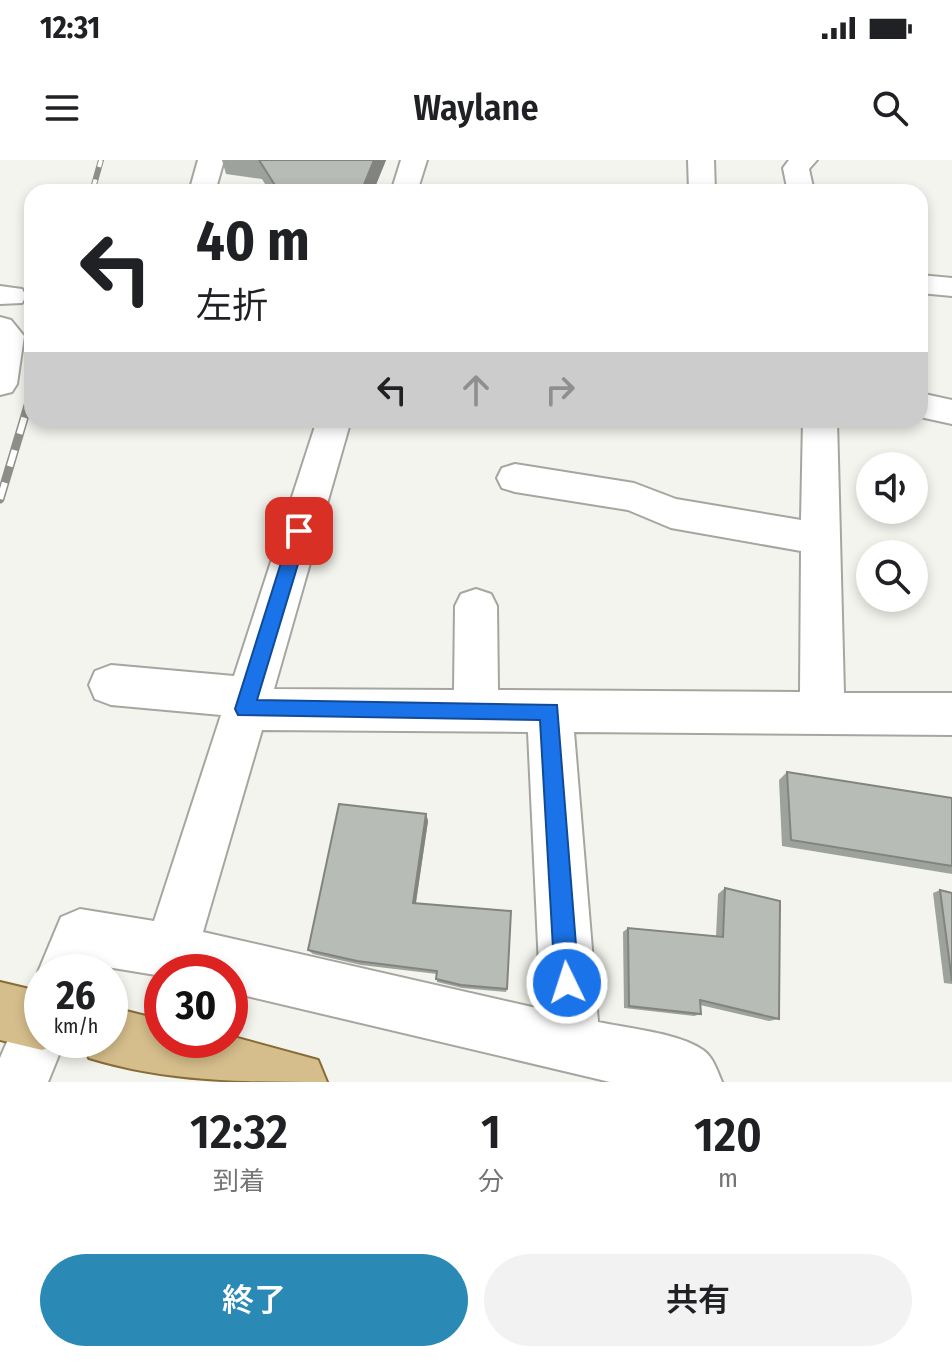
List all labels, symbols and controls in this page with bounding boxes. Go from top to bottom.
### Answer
text: 12:31 [40,10,100,46]
icon: menu [40,86,84,130]
text: Waylane [413,86,539,130]
icon: search [868,86,912,130]
text: 40 m [196,208,310,275]
icon: left [64,216,168,320]
text: 左折 [196,284,268,328]
icon: left [370,368,414,412]
icon: ahead [454,368,498,412]
icon: right [538,368,582,412]
map controls [856,452,928,612]
button: sound [856,452,928,524]
pin [265,497,333,565]
icon: arrive [277,509,321,553]
button: search [856,540,928,612]
position arrow [525,941,609,1025]
speed limit sign: 30 [144,954,248,1058]
text: 26 [56,972,96,1020]
text: km/h [54,1014,98,1038]
text: 12:32 [190,1103,288,1161]
text: 1 [481,1103,501,1161]
text: 120 [694,1106,762,1164]
text: m [718,1163,738,1194]
text: 到着 [213,1166,265,1197]
text: 分 [478,1166,504,1197]
button: 終了 [40,1254,468,1346]
button: 共有 [484,1254,912,1346]

